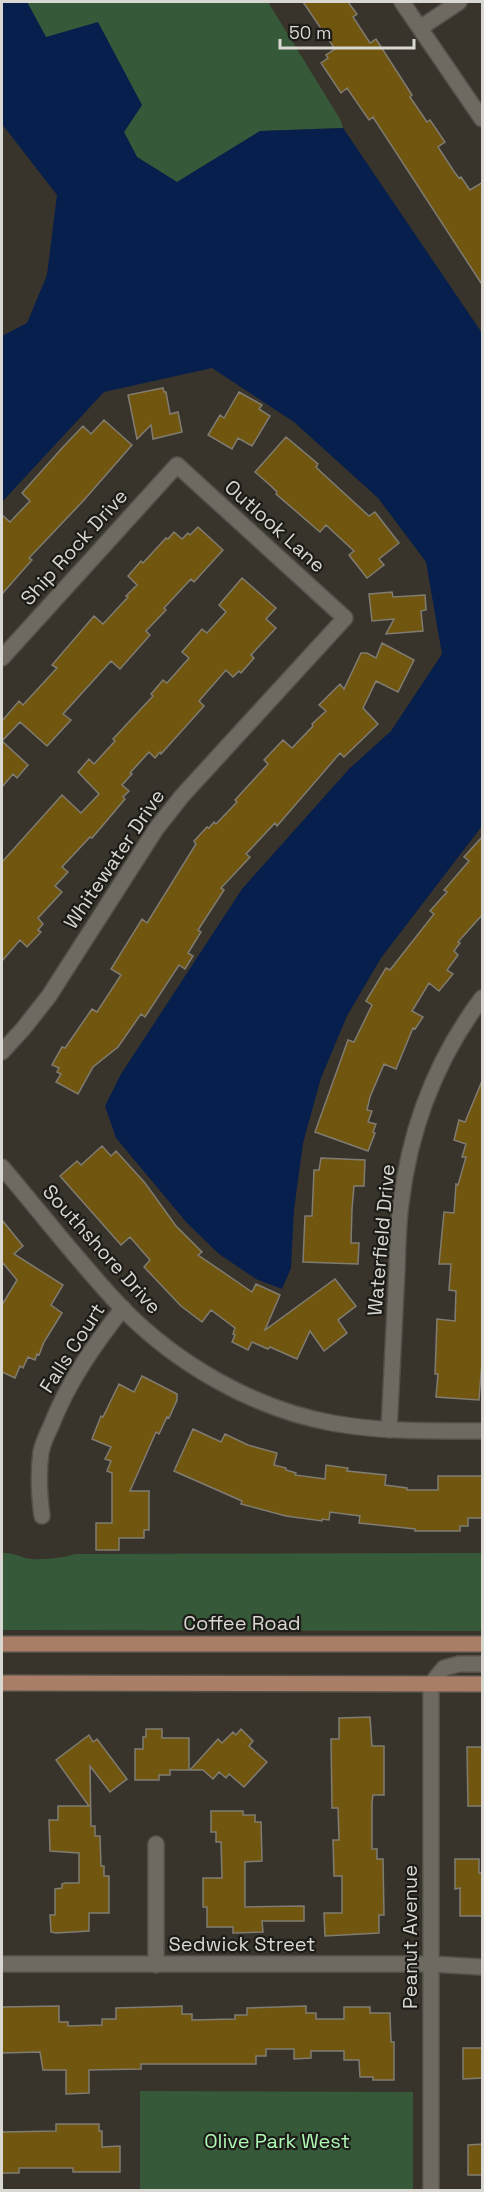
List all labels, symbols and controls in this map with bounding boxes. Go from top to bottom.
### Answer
scale bar [280,12,414,50]
text: 50 m [289,21,331,44]
street label: Outlook Lane [219,474,331,578]
street label: Ship Rock Drive [15,483,133,611]
street label: Whitewater Drive [58,784,170,934]
street label: Waterfield Drive [361,1163,401,1317]
street label: Southshore Drive [37,1179,167,1319]
street label: Falls Court [33,1298,111,1398]
street label: Coffee Road [183,1610,301,1636]
street label: Peanut Avenue [397,1865,423,2009]
street label: Sedwick Street [169,1931,315,1957]
park label: Olive Park West [204,2128,350,2154]

